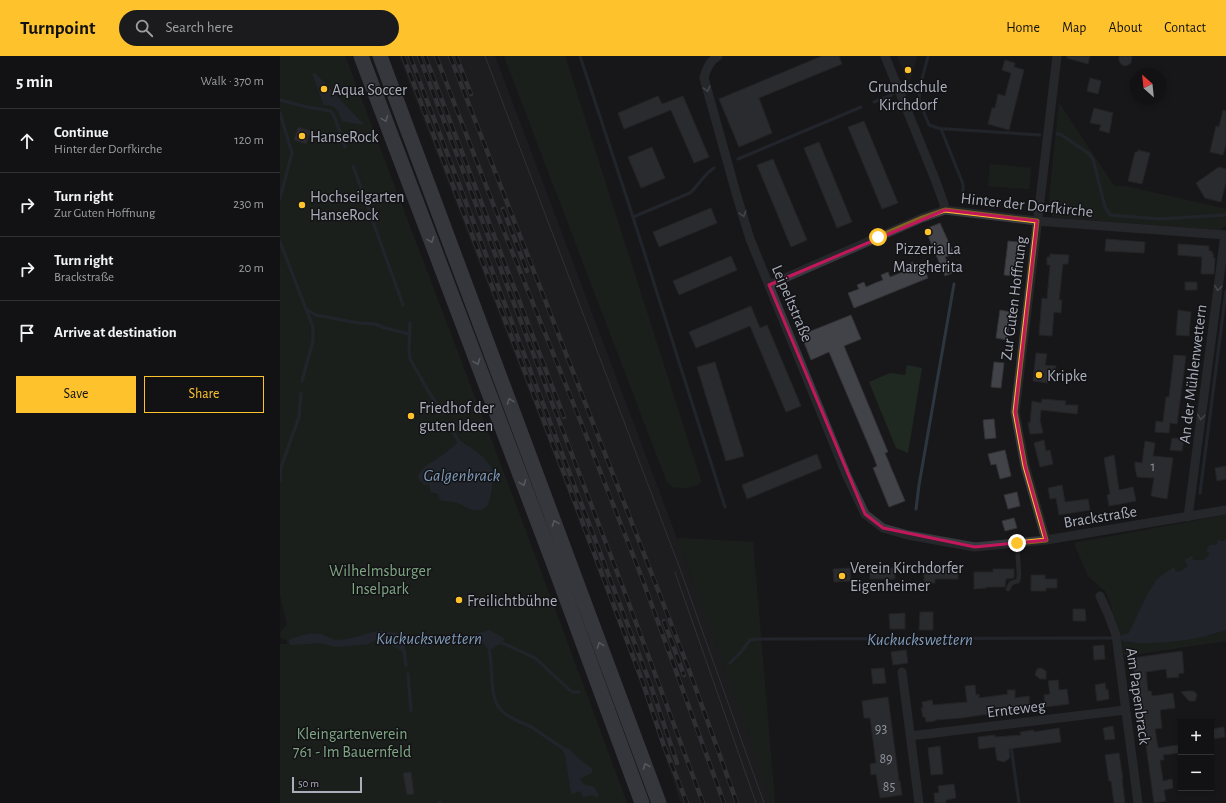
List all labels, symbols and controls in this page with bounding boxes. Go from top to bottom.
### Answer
search box [119,10,399,46]
icon: search [133,17,155,39]
text: Turnpoint [20,19,95,38]
text: Search here [165,20,233,35]
text: Home [1006,21,1040,35]
text: Map [1062,21,1086,35]
text: About [1108,21,1142,35]
text: Contact [1164,21,1206,35]
marker: Grundschule Kirchdorf [903,65,913,75]
north arrow [1130,68,1166,104]
text: 5 min [16,73,53,90]
text: Walk · 370 m [200,75,264,88]
place label: Grundschule Kirchdorf [869,79,947,113]
place label: Aqua Soccer [332,82,408,98]
marker: Aqua Soccer [319,84,329,94]
one-way arrow [702,86,710,93]
one-way arrow [381,115,389,122]
text: Continue [54,125,109,140]
place label: HanseRock [310,129,379,145]
icon: ahead [16,130,38,152]
marker: HanseRock [297,131,307,141]
text: 120 m [234,134,264,147]
text: Hinter der Dorfkirche [54,143,162,156]
text: Turn right [54,189,113,204]
place label: Hochseilgarten HanseRock [310,189,405,223]
street label: Hinter der Dorfkirche [960,190,1094,220]
icon: right [16,194,38,216]
text: 230 m [233,198,264,211]
marker: Hochseilgarten HanseRock [297,200,307,210]
text: Zur Guten Hoffnung [54,207,155,220]
one-way arrow [738,211,747,218]
marker: Pizzeria La Margherita [923,227,933,237]
route start [869,228,887,246]
street label: Zur Guten Hoffnung [998,235,1030,361]
one-way arrow [427,237,435,244]
place label: Pizzeria La Margherita [893,241,963,275]
text: Turn right [54,253,113,268]
icon: right [16,258,38,280]
text: 20 m [239,262,264,275]
street label: Leipeltstraße [769,263,815,344]
text: Brackstraße [54,271,114,284]
one-way arrow [1214,285,1223,291]
street label: An der Mühlenwettern [1177,304,1209,445]
icon: arrive [16,322,38,344]
text: Arrive at destination [54,325,177,340]
one-way arrow [473,358,481,365]
place label: Kripke [1047,368,1087,384]
marker: Kripke [1034,370,1044,380]
button: Save [16,376,136,413]
button: Share [144,376,264,413]
one-way arrow [506,397,514,404]
place label: Friedhof der guten Ideen [419,400,495,434]
marker: Friedhof der guten Ideen [406,411,416,421]
one-way arrow [1197,414,1206,420]
house number: 1 [1151,460,1155,474]
water label: Galgenbrack [424,467,501,484]
one-way arrow [519,480,527,487]
street label: Brackstraße [1062,503,1138,531]
one-way arrow [552,519,560,526]
route end [1008,534,1026,552]
place label: Verein Kirchdorfer Eigenheimer [850,560,964,594]
park label: Wilhelmsburger Inselpark [329,563,432,597]
marker: Verein Kirchdorfer Eigenheimer [837,571,847,581]
place label: Freilichtbühne [467,593,557,609]
marker: Freilichtbühne [454,595,464,605]
water label: Kuckuckswettern [376,630,482,647]
water label: Kuckuckswettern [867,631,973,648]
one-way arrow [597,641,605,648]
street label: Am Papenbrack [1123,647,1153,746]
street label: Ernteweg [986,697,1046,721]
map controls [1178,719,1214,791]
button: + [1178,719,1214,755]
house number: 93 [875,722,887,736]
park label: Kleingartenverein 761 - Im Bauernfeld [293,726,411,760]
house number: 89 [879,752,893,766]
button: − [1178,755,1214,791]
one-way arrow [642,763,650,770]
scale bar [292,775,362,794]
text: 50 m [298,778,319,789]
house number: 85 [883,780,895,794]

